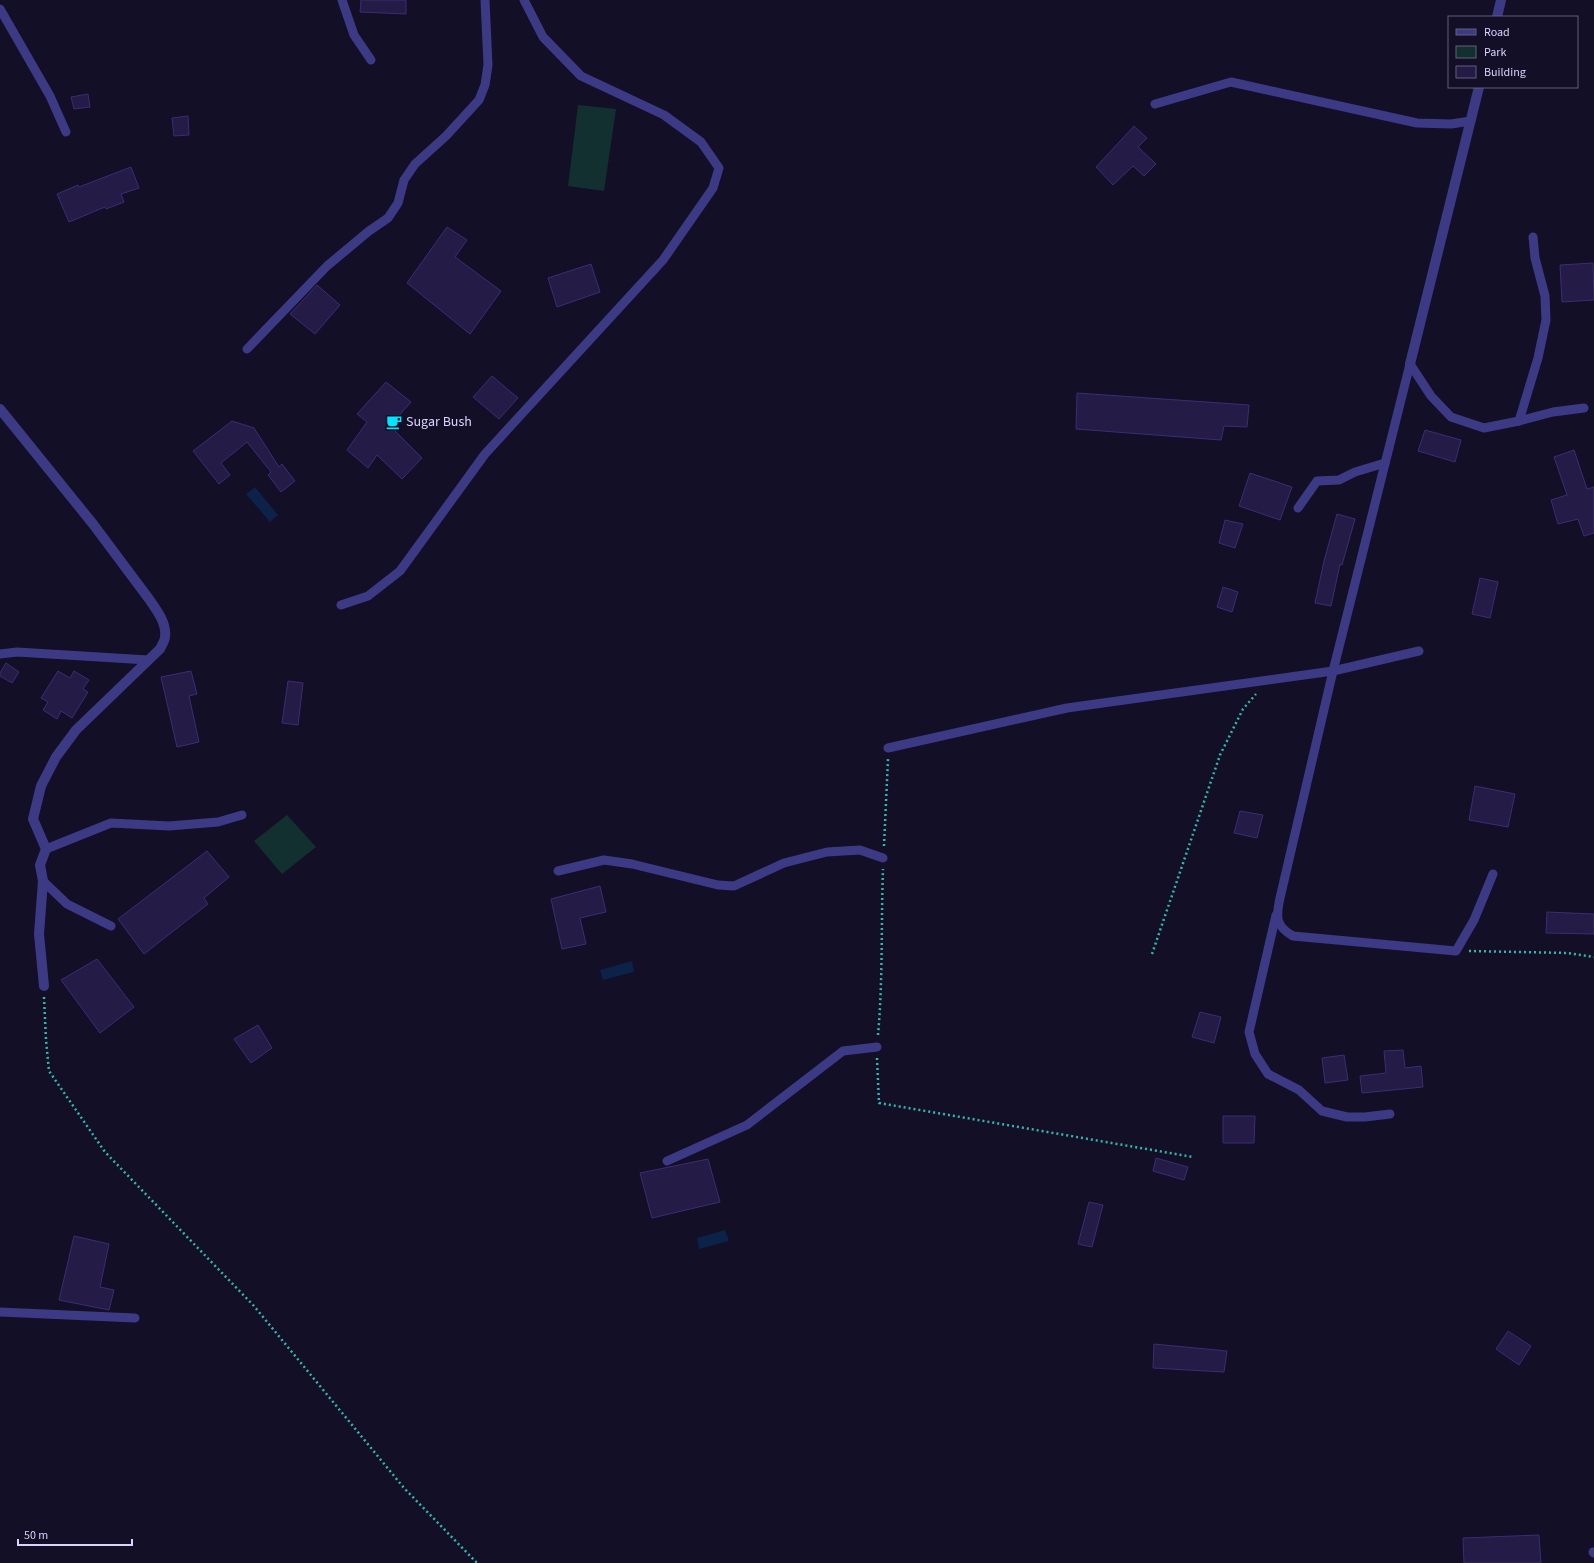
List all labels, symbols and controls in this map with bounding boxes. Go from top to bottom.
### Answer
legend [1448,16,1578,88]
text: Road [1484,24,1510,41]
text: Park [1484,44,1506,61]
text: Building [1484,64,1526,81]
place label: Sugar Bush [406,412,472,432]
cafe icon: Sugar Bush [385,413,403,431]
scale bar [18,1521,132,1547]
text: 50 m [24,1527,48,1544]

